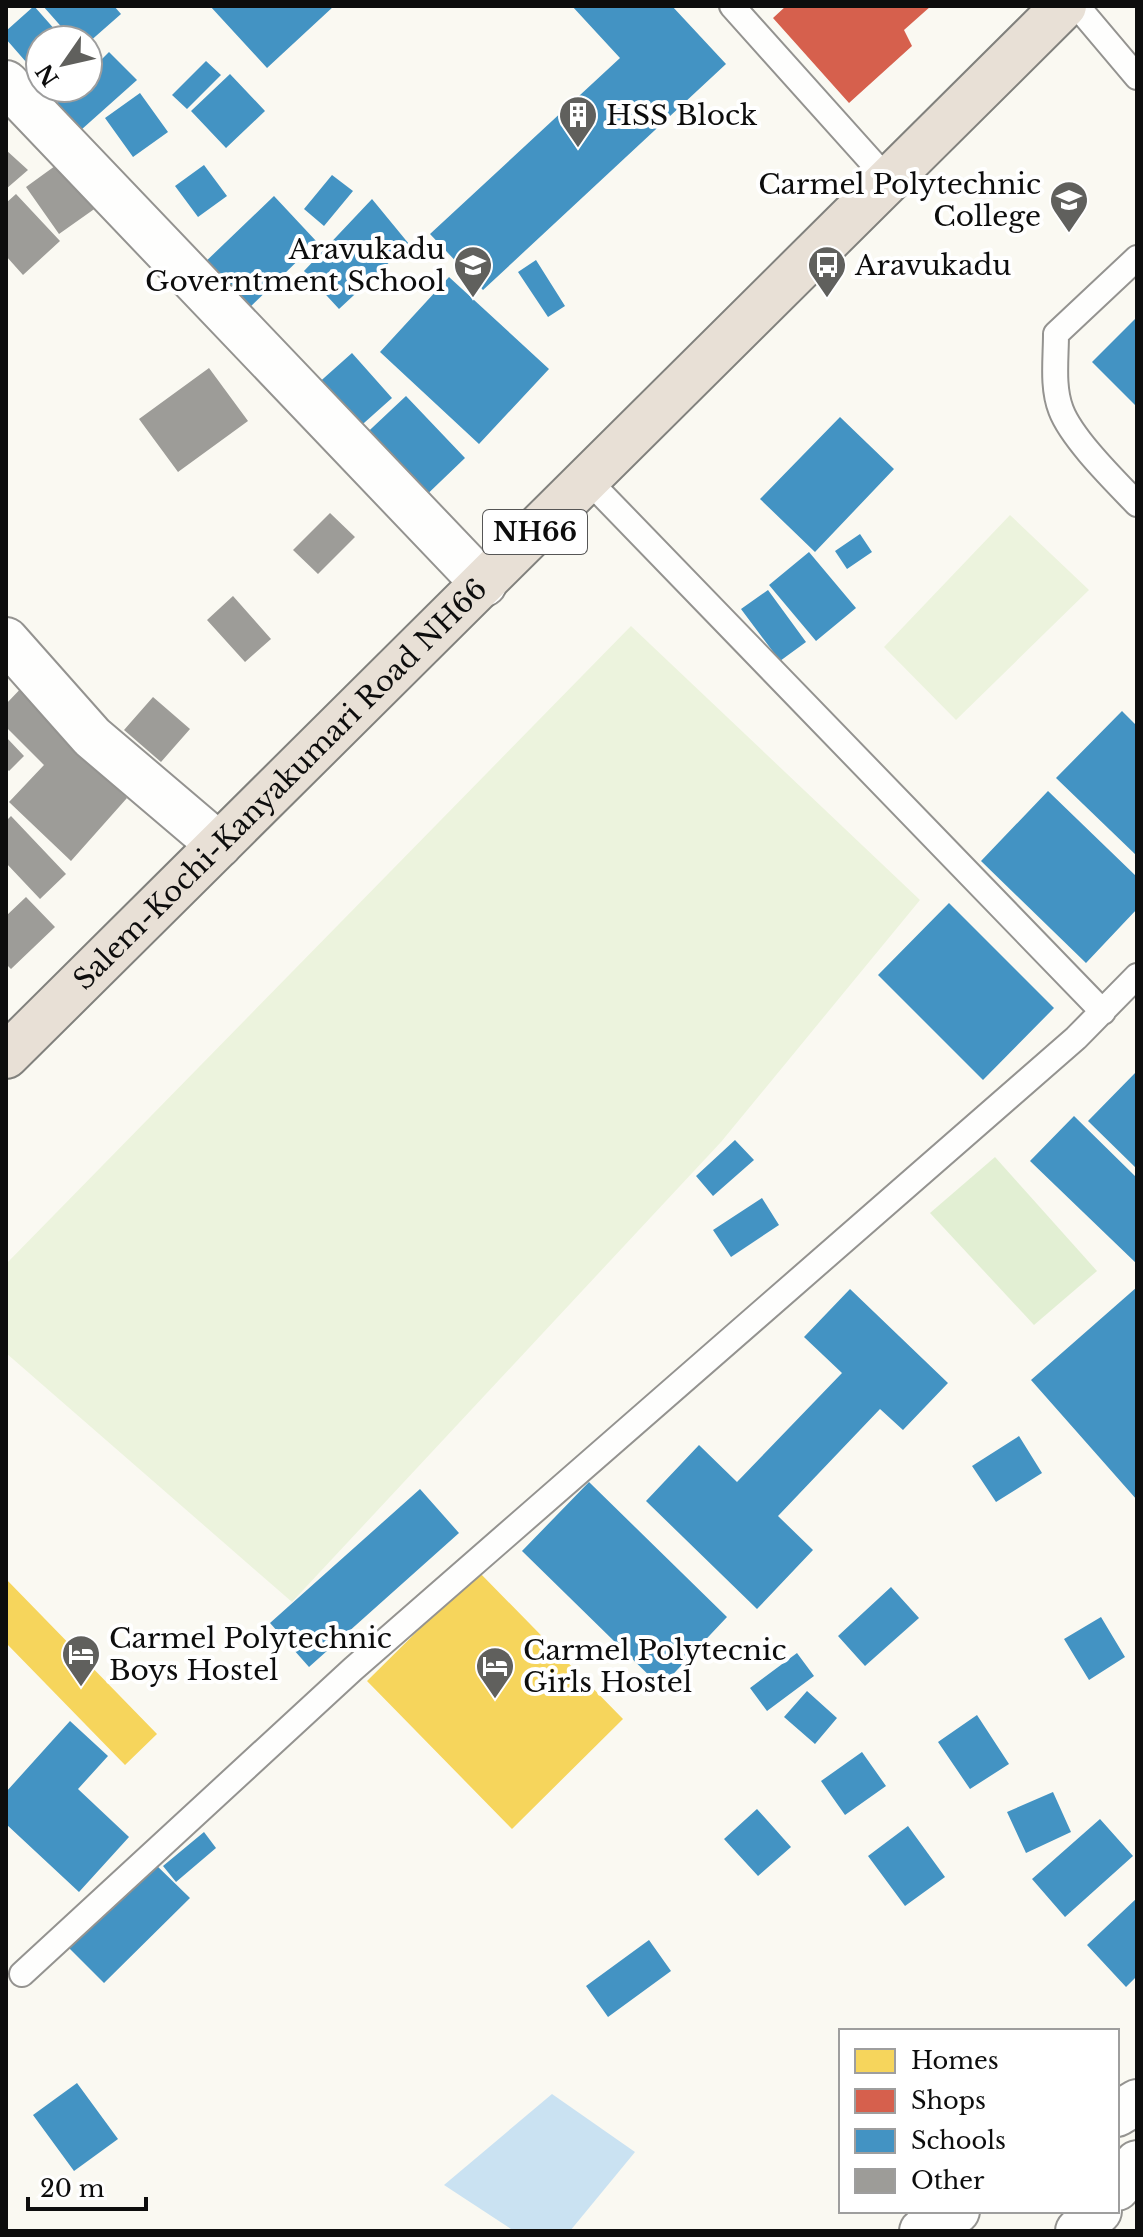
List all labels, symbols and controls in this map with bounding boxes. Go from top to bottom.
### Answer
north arrow [24,24,104,104]
text: N [31,59,65,91]
building icon: HSS Block [557,94,599,149]
place label: HSS Block [606,98,758,133]
place label: Carmel Polytechnic College [758,167,1041,234]
school or university icon: Carmel Polytechnic College [1048,179,1090,234]
place label: Aravukadu Governtment School [145,232,445,299]
school or university icon: Aravukadu Governtment School [452,244,494,299]
bus stop icon: Aravukadu [806,244,848,299]
place label: Aravukadu [854,248,1011,283]
road number: NH66 [483,510,587,554]
street label: Salem-Kochi-Kanyakumari Road NH66 [66,572,495,997]
place label: Carmel Polytechnic Boys Hostel [109,1621,392,1688]
hotel icon: Carmel Polytechnic Boys Hostel [60,1633,102,1688]
place label: Carmel Polytecnic Girls Hostel [523,1633,787,1700]
hotel icon: Carmel Polytecnic Girls Hostel [474,1645,516,1700]
legend [839,2029,1119,2213]
text: Homes [911,2046,999,2075]
text: Shops [911,2086,986,2115]
text: Schools [911,2126,1006,2155]
scale bar [28,2161,146,2211]
text: Other [911,2166,985,2195]
text: 20 m [40,2174,105,2203]

